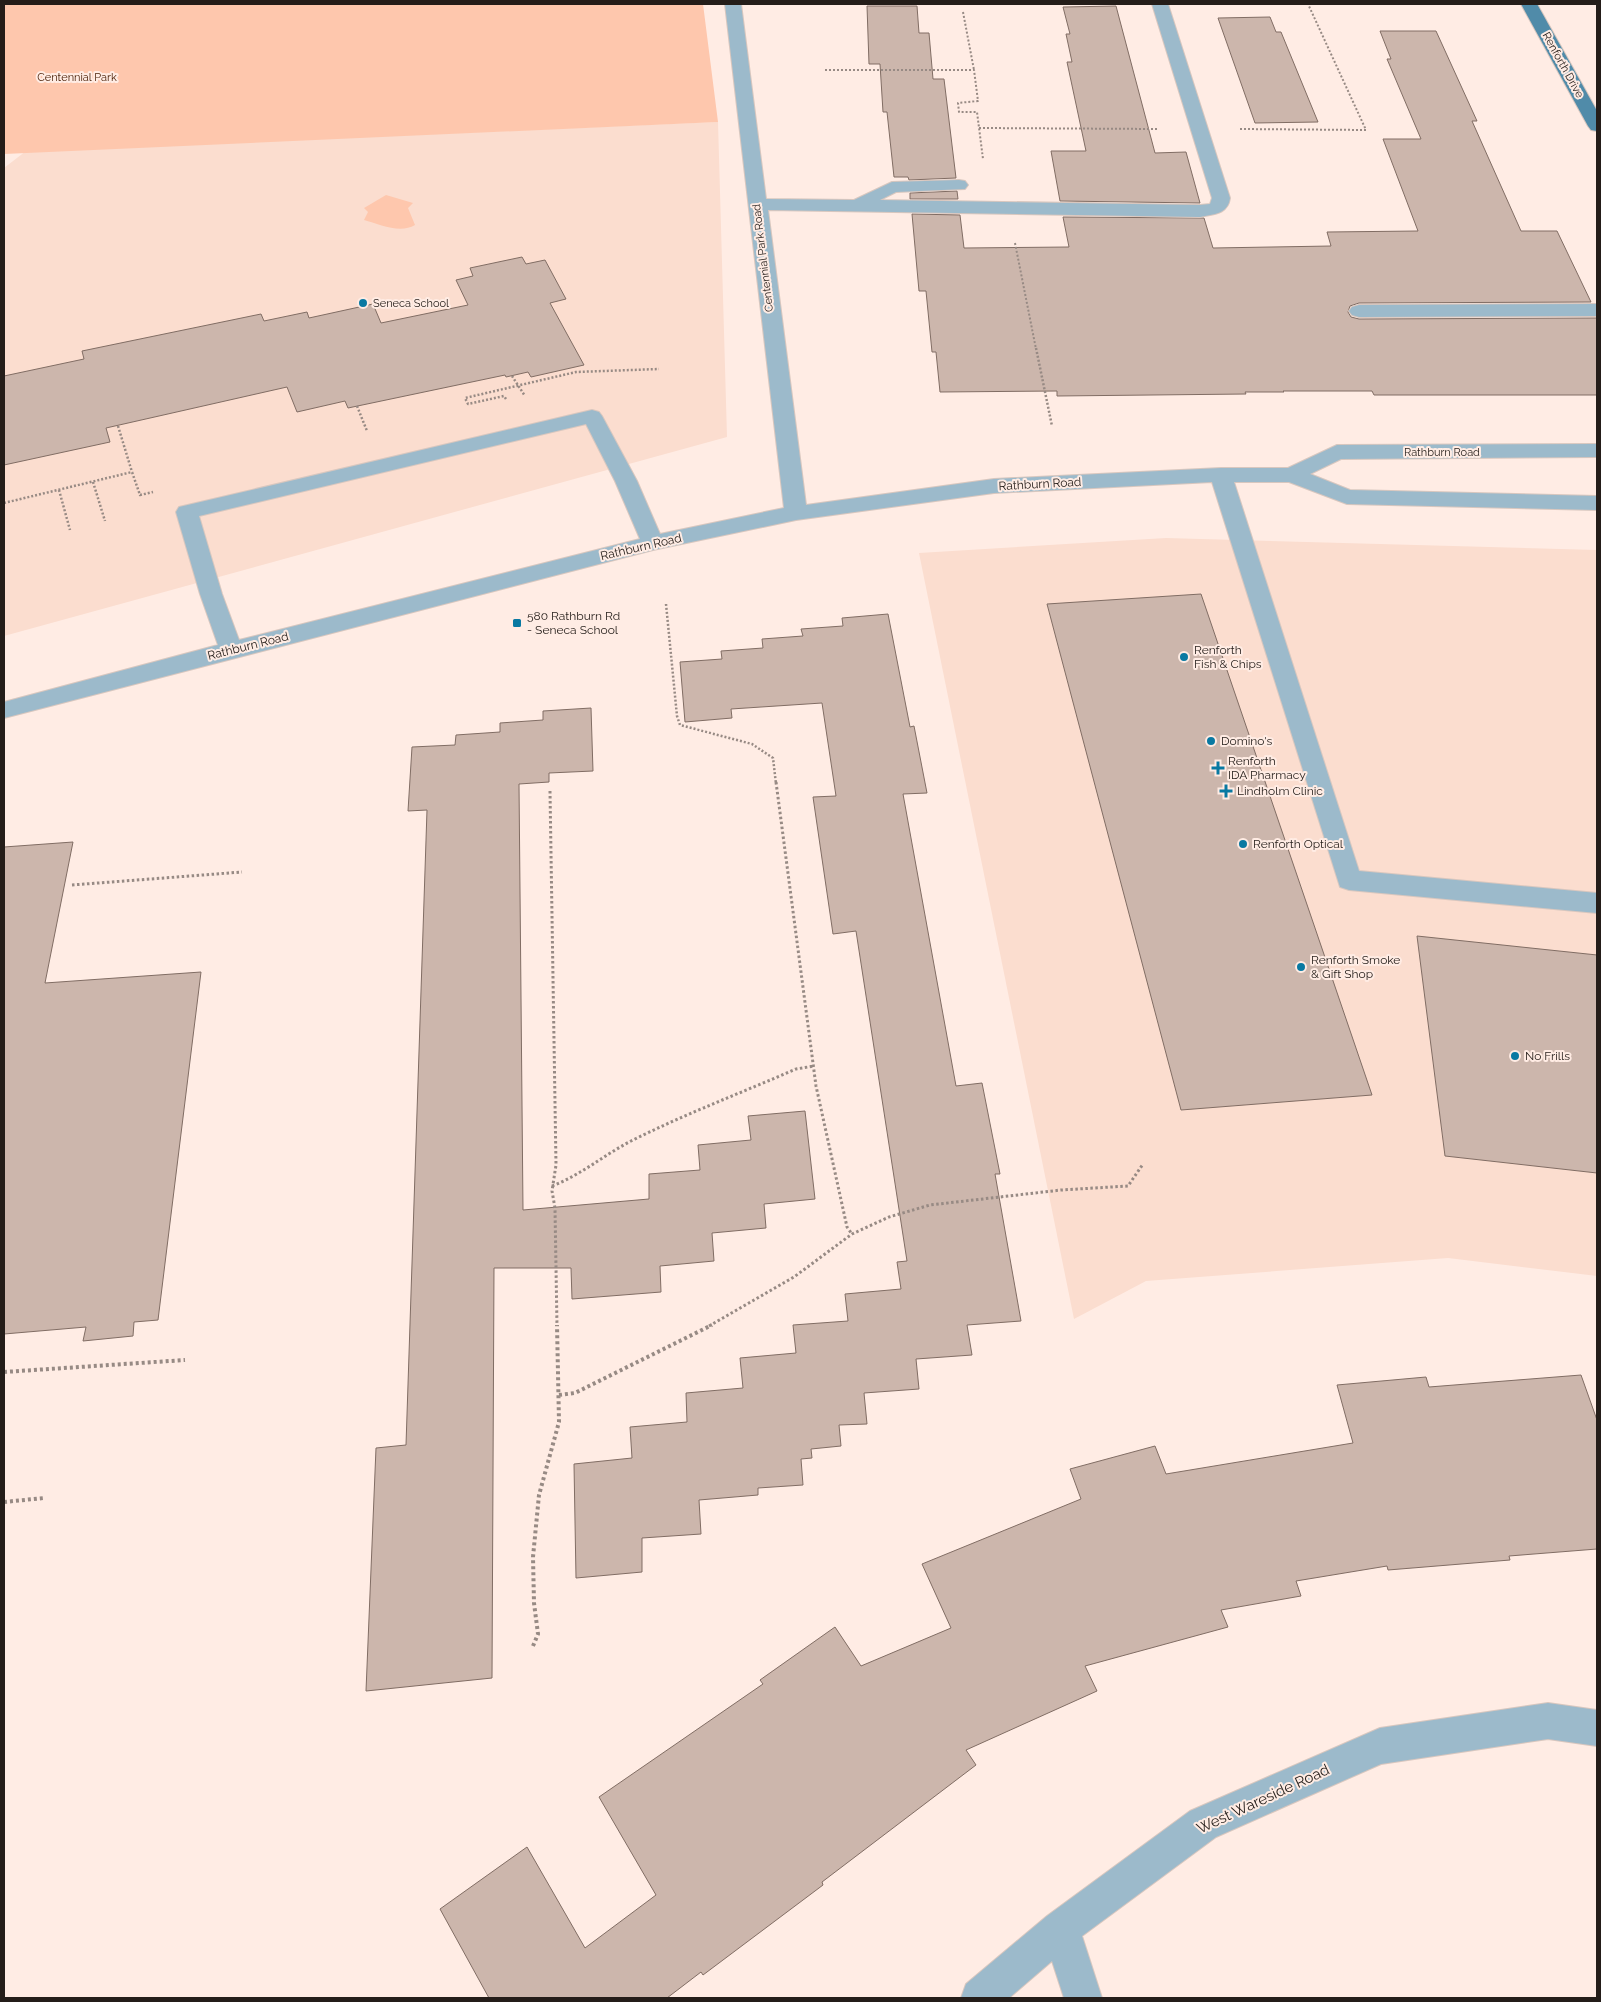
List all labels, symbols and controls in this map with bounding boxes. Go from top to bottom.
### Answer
street label: Renforth Drive [1540,30,1587,100]
park label: Centennial Park [37,71,117,84]
street label: Centennial Park Road [750,203,776,313]
marker: Seneca School [357,297,369,309]
place label: Seneca School [373,297,449,310]
street label: Rathburn Road [1404,446,1480,459]
street label: Rathburn Road [998,475,1082,493]
street label: Rathburn Road [599,531,683,563]
place label: 580 Rathburn Rd - Seneca School [527,609,620,637]
marker: 580 Rathburn Rd - Seneca School [511,617,523,629]
street label: Rathburn Road [206,629,290,663]
place label: Renforth Fish & Chips [1194,643,1262,671]
marker: Renforth Fish & Chips [1178,651,1190,663]
place label: Domino's [1221,734,1273,748]
marker: Domino's [1205,735,1217,747]
place label: Renforth IDA Pharmacy [1228,754,1306,782]
marker: Renforth IDA Pharmacy [1212,762,1224,774]
marker: Lindholm Clinic [1219,784,1233,798]
place label: Lindholm Clinic [1237,784,1323,798]
place label: Renforth Optical [1253,837,1344,851]
marker: Renforth Optical [1237,838,1249,850]
place label: Renforth Smoke & Gift Shop [1311,953,1400,981]
marker: Renforth Smoke & Gift Shop [1295,961,1307,973]
place label: No Frills [1525,1049,1570,1063]
marker: No Frills [1509,1050,1521,1062]
street label: West Wareside Road [1194,1760,1332,1838]

